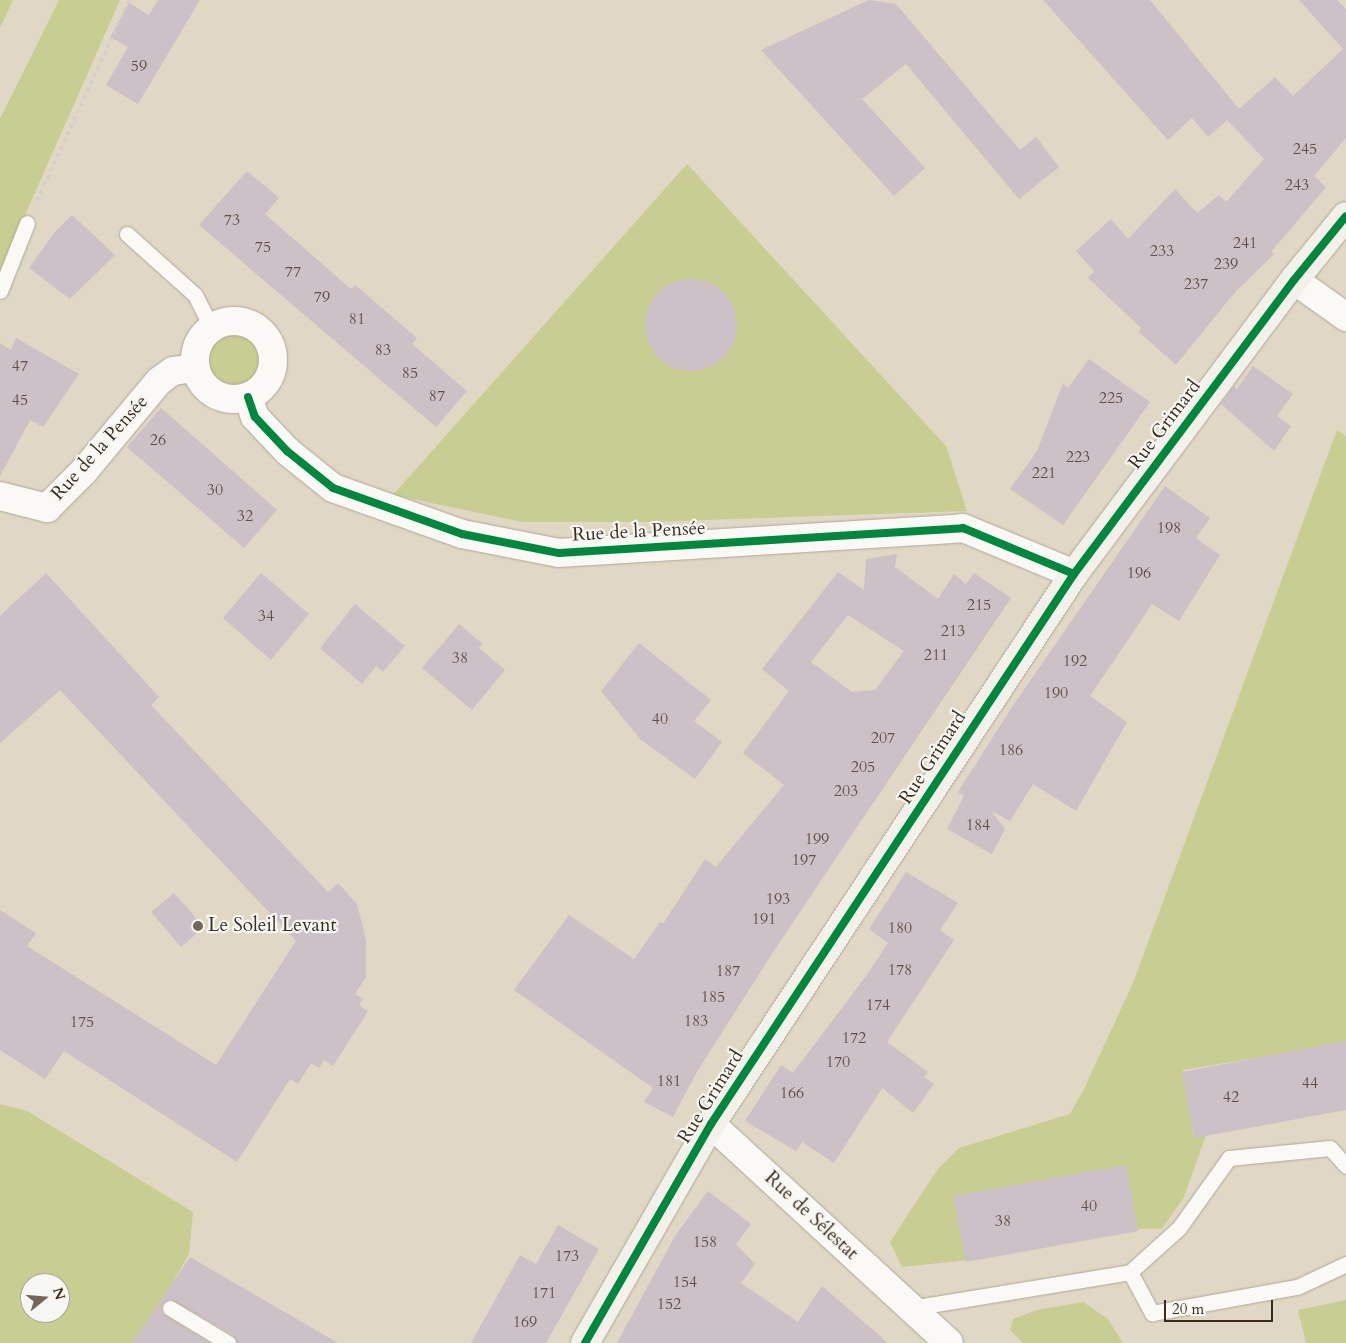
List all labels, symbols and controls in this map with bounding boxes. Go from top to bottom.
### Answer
house number: 59 [131,56,147,76]
house number: 245 [1293,139,1317,159]
house number: 243 [1285,175,1309,195]
house number: 73 [224,210,240,230]
house number: 241 [1233,233,1257,253]
house number: 75 [255,237,271,257]
house number: 233 [1150,241,1174,261]
house number: 239 [1214,254,1238,274]
house number: 77 [285,262,301,282]
house number: 237 [1184,274,1208,294]
house number: 79 [314,287,330,307]
house number: 81 [349,309,365,329]
house number: 83 [375,340,391,360]
house number: 47 [12,356,28,376]
house number: 85 [402,363,418,383]
street label: Rue Grimard [1124,376,1206,474]
house number: 87 [429,386,445,406]
house number: 225 [1099,388,1123,408]
house number: 45 [12,390,28,410]
street label: Rue de la Pensée [47,391,153,505]
house number: 26 [150,430,166,450]
house number: 223 [1066,447,1090,467]
house number: 221 [1032,463,1056,483]
house number: 30 [207,480,223,500]
house number: 32 [237,506,253,526]
street label: Rue de la Pensée [572,517,706,547]
house number: 198 [1157,518,1181,538]
house number: 196 [1127,563,1151,583]
house number: 215 [967,595,991,615]
house number: 34 [258,606,274,626]
house number: 213 [941,621,965,641]
house number: 211 [924,645,948,665]
house number: 38 [452,648,468,668]
house number: 192 [1063,651,1087,671]
house number: 190 [1044,683,1068,703]
street label: Rue Grimard [895,707,971,809]
house number: 40 [652,709,668,729]
house number: 207 [871,728,895,748]
house number: 186 [999,740,1023,760]
house number: 205 [851,757,875,777]
house number: 203 [834,781,858,801]
house number: 184 [966,815,990,835]
house number: 199 [805,829,829,849]
house number: 197 [792,850,816,870]
house number: 193 [766,889,790,909]
house number: 191 [752,909,776,929]
place label: Le Soleil Levant [208,915,337,937]
house number: 180 [888,918,912,938]
marker: Le Soleil Levant [192,920,204,932]
house number: 178 [888,960,912,980]
house number: 187 [716,961,740,981]
house number: 185 [701,987,725,1007]
house number: 174 [866,995,890,1015]
house number: 183 [684,1011,708,1031]
house number: 175 [70,1012,94,1032]
house number: 172 [842,1028,866,1048]
street label: Rue Grimard [673,1046,749,1148]
house number: 170 [826,1052,850,1072]
house number: 181 [657,1071,681,1091]
house number: 44 [1302,1073,1318,1093]
house number: 166 [780,1083,804,1103]
house number: 42 [1223,1087,1239,1107]
street label: Rue de Sélestat [760,1167,862,1265]
house number: 40 [1081,1196,1097,1216]
house number: 38 [995,1211,1011,1231]
house number: 158 [693,1232,717,1252]
house number: 173 [555,1246,579,1266]
house number: 154 [673,1272,697,1292]
north arrow [20,1273,70,1323]
house number: 171 [532,1283,556,1303]
text: N [48,1285,70,1302]
scale bar [1166,1290,1275,1322]
house number: 152 [657,1294,681,1314]
text: 20 m [1172,1299,1204,1319]
house number: 169 [513,1312,537,1332]

